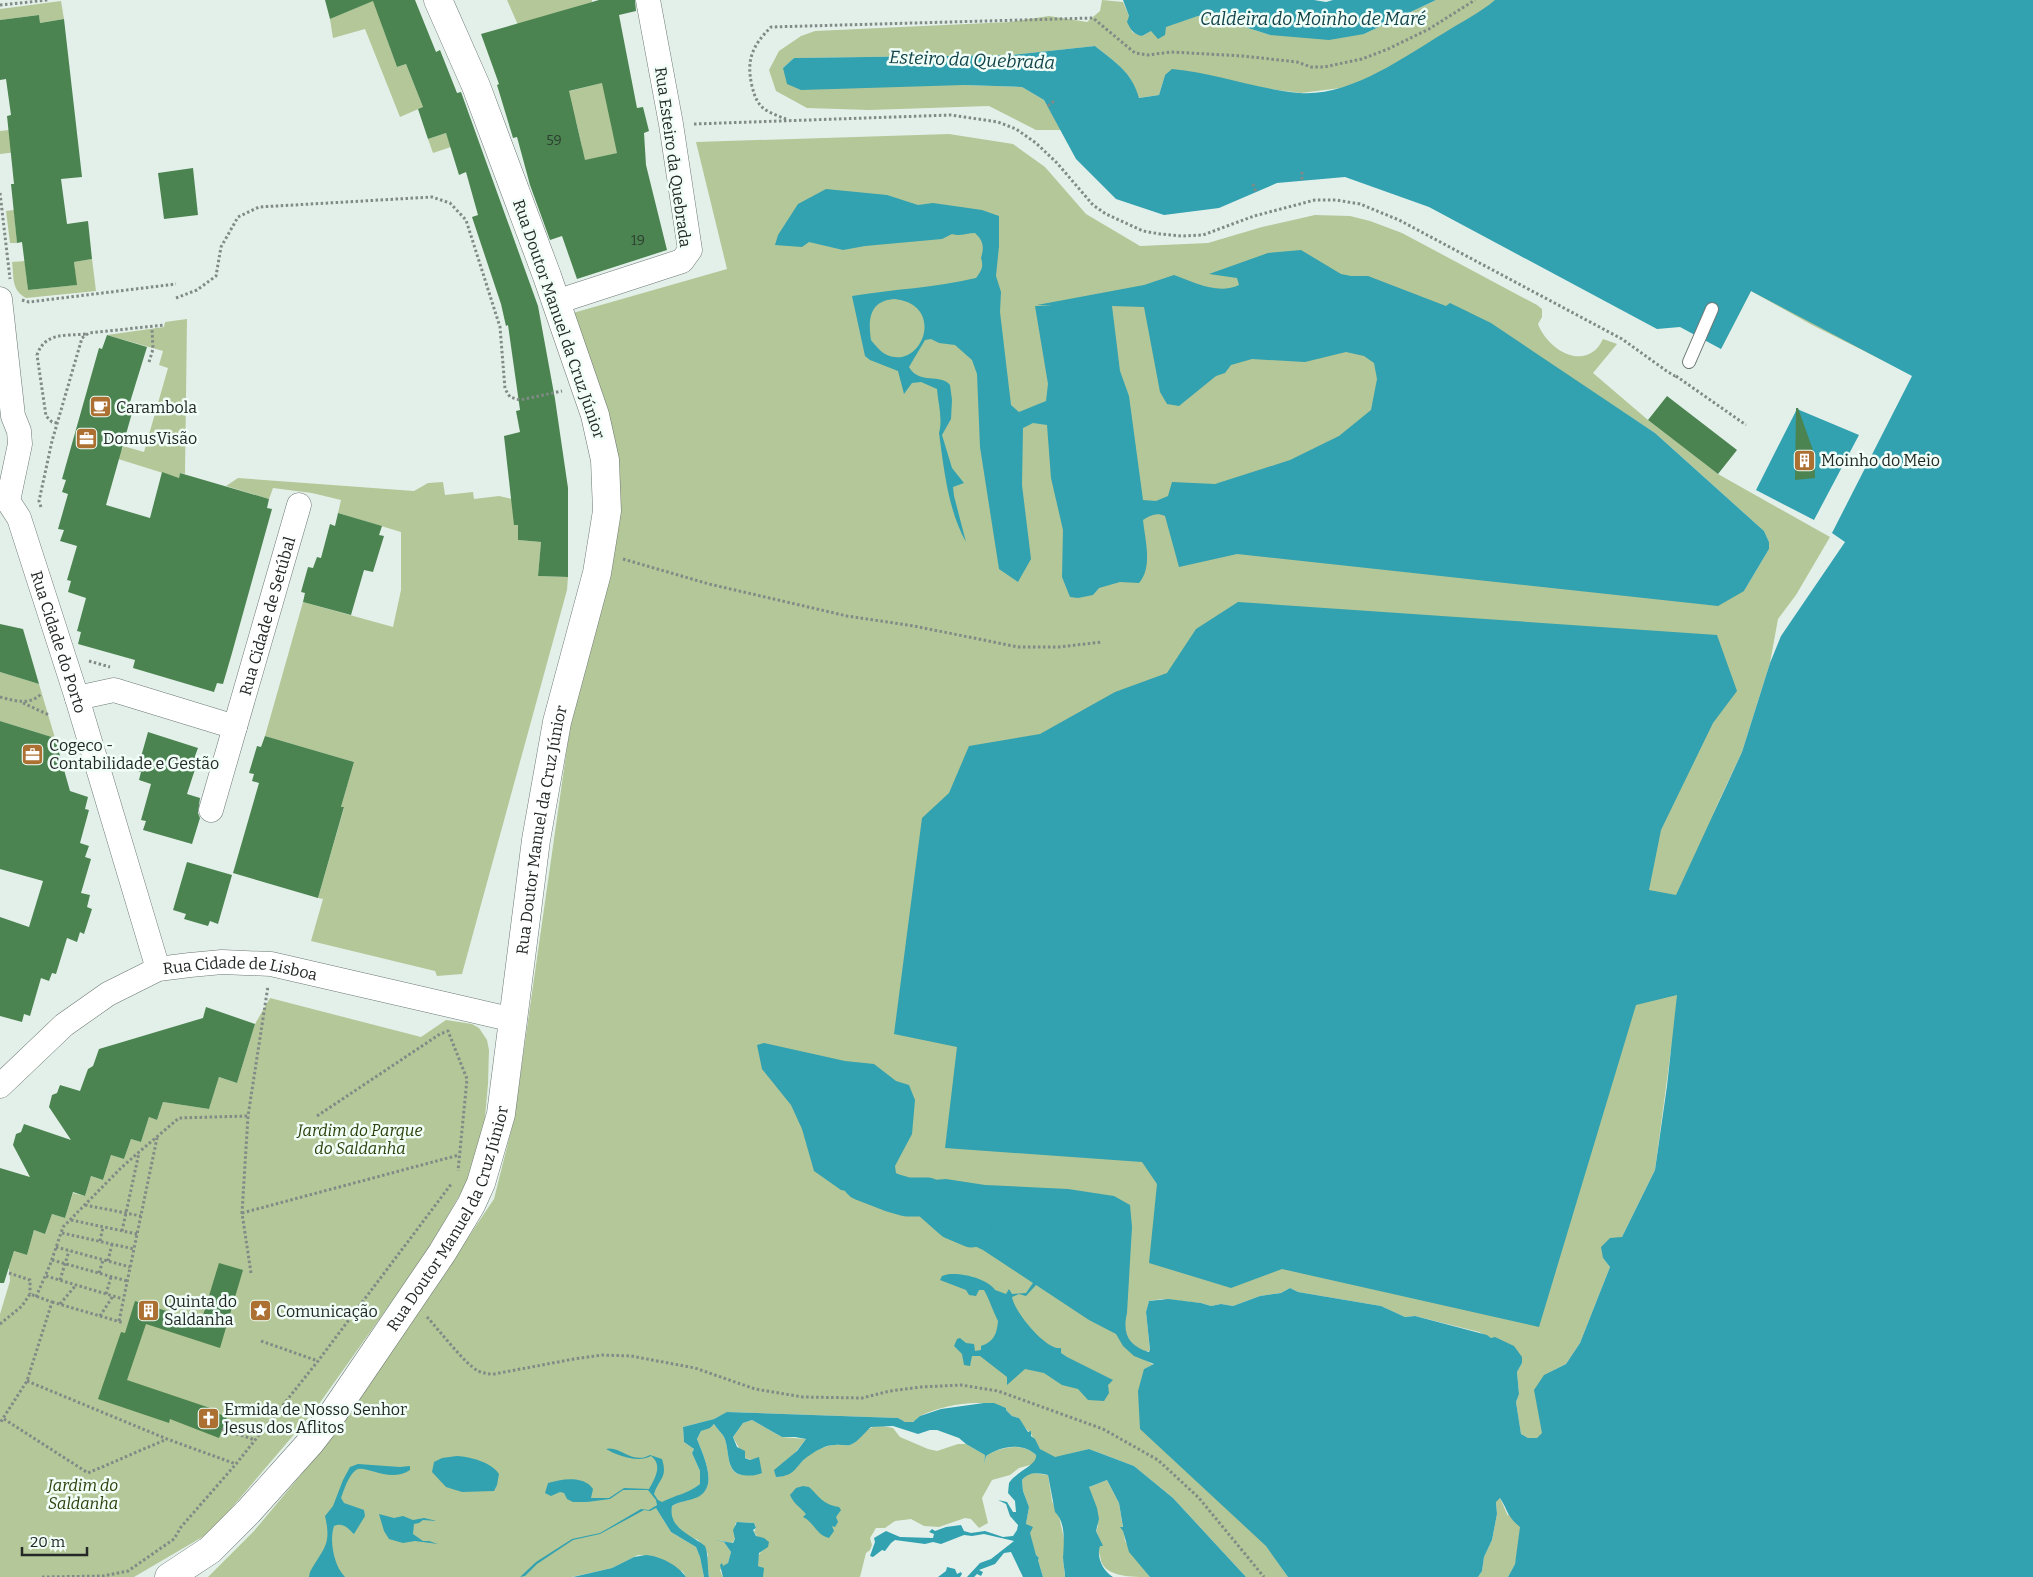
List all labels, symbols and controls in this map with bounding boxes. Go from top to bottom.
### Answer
water label: Caldeira do Moinho de Maré [1200,8,1426,30]
water label: Esteiro da Quebrada [889,46,1055,74]
street label: Rua Esteiro da Quebrada [651,66,695,249]
house number: 59 [546,132,562,149]
street label: Rua Doutor Manuel da Cruz Júnior [509,197,609,441]
house number: 19 [631,232,645,249]
cafe icon: Carambola [88,395,112,419]
place label: Carambola [116,398,197,417]
office icon: DomusVisão [75,426,99,450]
place label: DomusVisão [103,429,197,448]
building icon: Moinho do Meio [1793,448,1817,472]
place label: Moinho do Meio [1821,451,1940,470]
street label: Rua Cidade de Setúbal [235,534,299,697]
street label: Rua Cidade do Porto [27,568,90,715]
street label: Rua Doutor Manuel da Cruz Júnior [512,703,571,956]
place label: Cogeco - Contabilidade e Gestão [49,736,219,773]
office icon: Cogeco - Contabilidade e Gestão [21,742,45,766]
street label: Rua Cidade de Lisboa [162,952,320,984]
street label: Rua Doutor Manuel da Cruz Júnior [382,1105,511,1335]
park label: Jardim do Parque do Saldanha [295,1121,423,1158]
place label: Quinta do Saldanha [164,1292,237,1329]
building icon: Quinta do Saldanha [136,1298,160,1322]
place icon: Comunicação [248,1299,272,1323]
place label: Comunicação [276,1302,378,1321]
place label: Ermida de Nosso Senhor Jesus dos Aflitos [223,1400,407,1437]
church icon: Ermida de Nosso Senhor Jesus dos Aflitos [196,1406,220,1430]
park label: Jardim do Saldanha [46,1476,118,1513]
scale bar [22,1524,88,1556]
text: 20 m [30,1533,66,1551]

